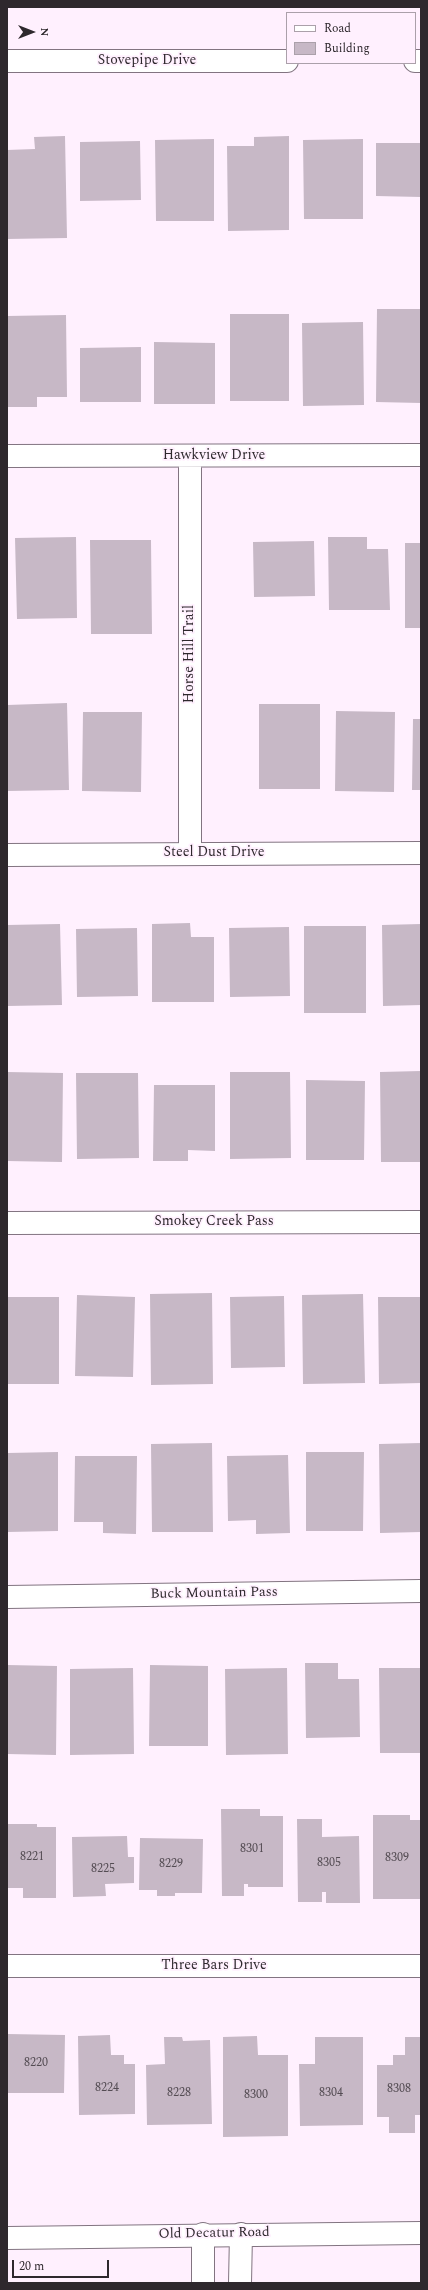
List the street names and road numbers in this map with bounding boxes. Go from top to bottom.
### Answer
street label: Stovepipe Drive [98,53,196,69]
street label: Hawkview Drive [163,448,265,464]
street label: Horse Hill Trail [182,605,198,703]
street label: Steel Dust Drive [163,845,265,861]
street label: Smokey Creek Pass [154,1214,274,1230]
street label: Buck Mountain Pass [150,1584,278,1604]
street label: Three Bars Drive [161,1958,267,1974]
street label: Old Decatur Road [158,2225,270,2243]

